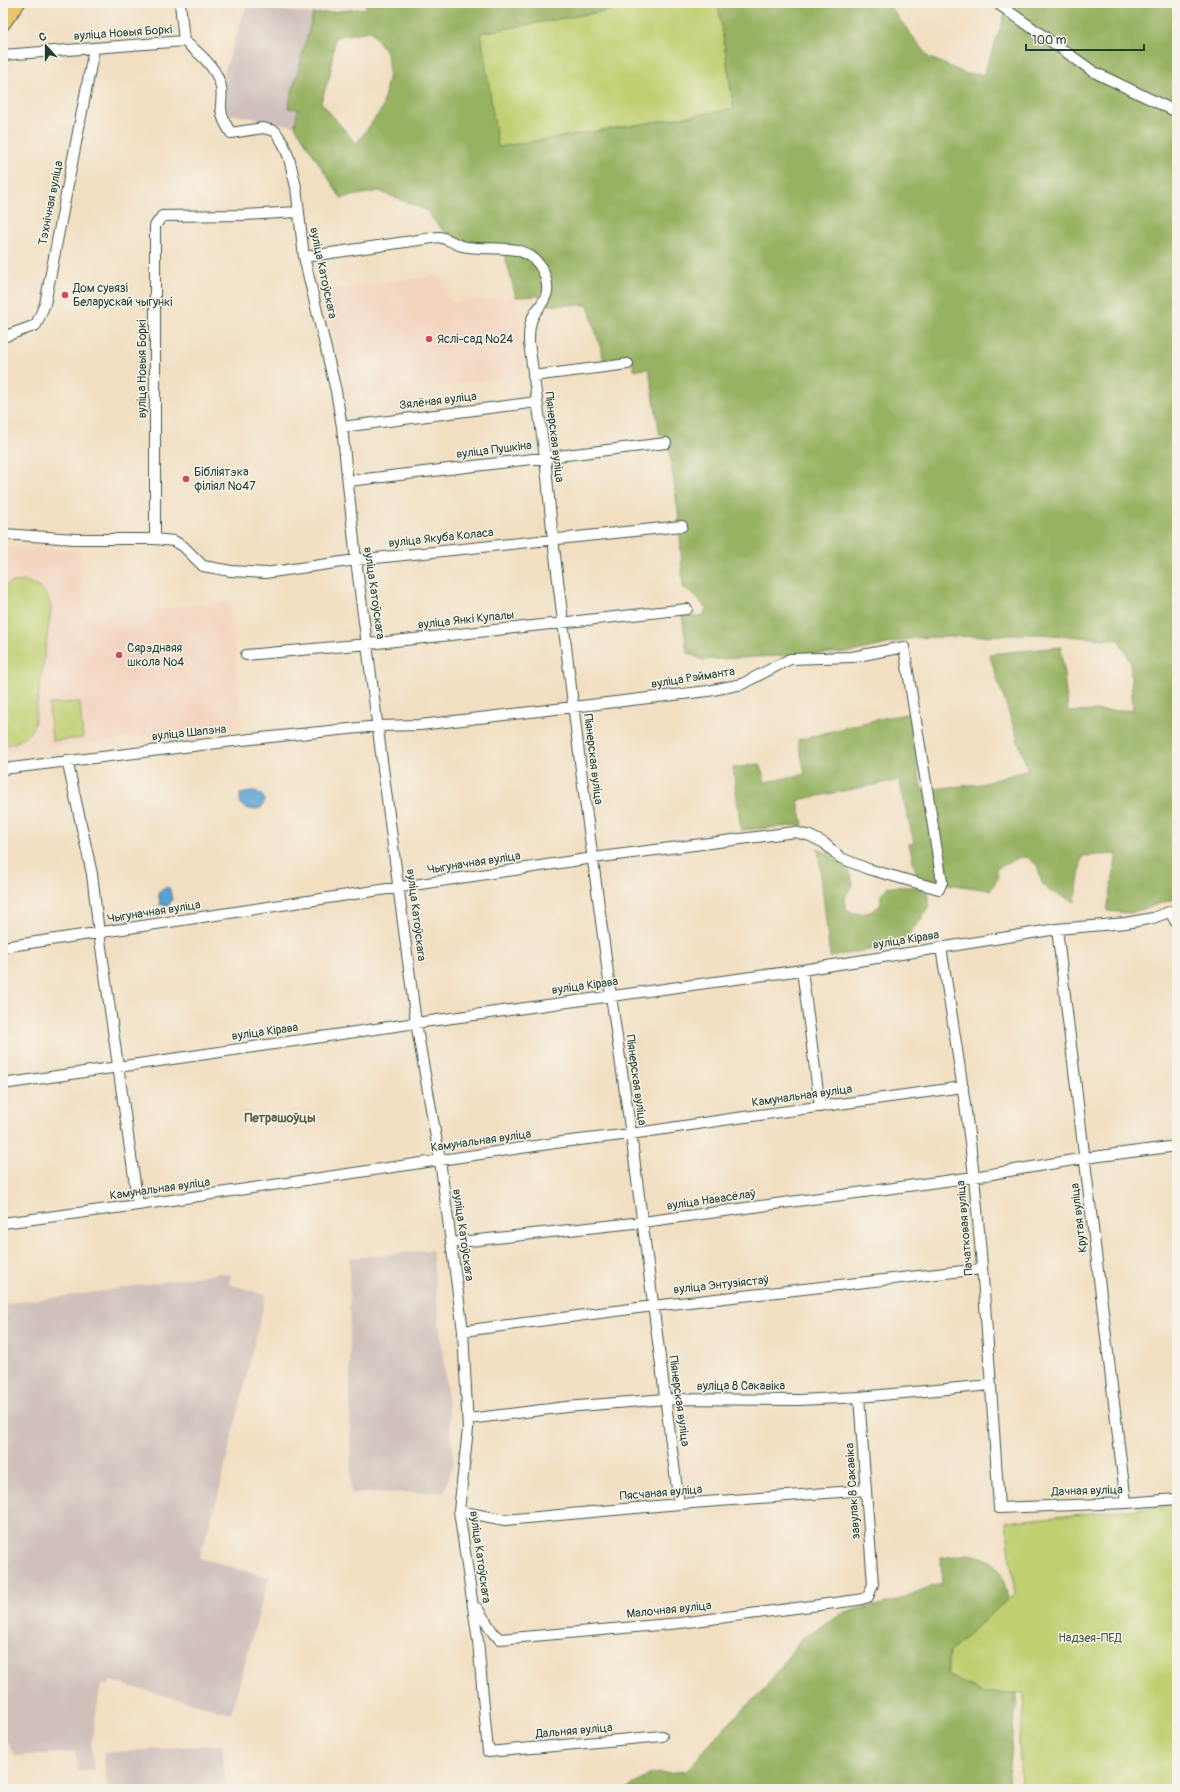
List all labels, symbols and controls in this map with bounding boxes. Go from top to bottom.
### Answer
street label: вуліца Новыя Боркі [73,22,173,44]
north arrow [26,26,66,66]
scale bar [1026,26,1144,52]
text: С [37,30,48,44]
text: 100 m [1032,33,1067,48]
street label: Тэхнічная вуліца [35,159,67,246]
street label: вуліца Катоўскага [306,226,340,320]
place label: Дом сувязі Беларускай чыгункі [72,281,172,310]
marker: Дом сувязі Беларускай чыгункі [60,290,70,300]
street label: вуліца Новыя Боркі [135,320,150,418]
place label: Яслі-сад №24 [437,332,513,347]
marker: Яслі-сад №24 [424,334,434,344]
street label: Зялёная вуліца [398,389,478,413]
street label: Піянерская вуліца [541,391,567,484]
street label: вуліца Пушкіна [455,438,533,462]
place label: Бібліятэка філіял №47 [194,465,256,494]
marker: Бібліятэка філіял №47 [181,474,191,484]
street label: вуліца Якуба Коласа [388,525,495,551]
street label: вуліца Катоўскага [360,546,388,640]
street label: вуліца Янкі Купалы [417,607,515,633]
place label: Сярэднаяя школа №4 [127,641,184,670]
marker: Сярэднаяя школа №4 [114,650,124,660]
street label: вуліца Рэйманта [650,664,736,692]
street label: Піянерская вуліца [580,713,606,806]
street label: вуліца Шапэна [151,722,227,744]
street label: Чыгуначная вуліца [426,848,522,878]
street label: вуліца Катоўскага [403,868,429,962]
street label: Чыгуначная вуліца [106,897,202,927]
street label: вуліца Кірава [872,927,941,953]
street label: вуліца Кірава [551,974,620,998]
street label: вуліца Кірава [231,1020,300,1044]
street label: Піянерская вуліца [622,1034,650,1127]
street label: Камунальная вуліца [751,1081,854,1110]
district label: Петрашоўцы [244,1110,316,1126]
street label: Камунальная вуліца [430,1126,533,1155]
street label: Камунальная вуліца [109,1174,212,1203]
street label: Пачатковая вуліца [953,1179,977,1276]
street label: Крутая вуліца [1067,1182,1091,1254]
street label: вуліца Навасёлаў [666,1186,756,1214]
street label: вуліца Катоўскага [449,1188,477,1282]
street label: вуліца Энтузіястаў [673,1273,769,1297]
street label: Піянерская вуліца [665,1355,693,1448]
street label: вуліца 8 Сакавіка [697,1379,786,1394]
street label: завулак 8 Сакавіка [842,1442,864,1540]
street label: Пясчаная вуліца [619,1482,703,1504]
street label: Дачная вуліца [1050,1482,1123,1500]
street label: вуліца Катоўскага [466,1510,494,1604]
street label: Малочная вуліца [626,1598,713,1622]
park label: Надзея-ПЕД [1058,1631,1123,1646]
street label: Дальняя вуліца [534,1720,613,1742]

